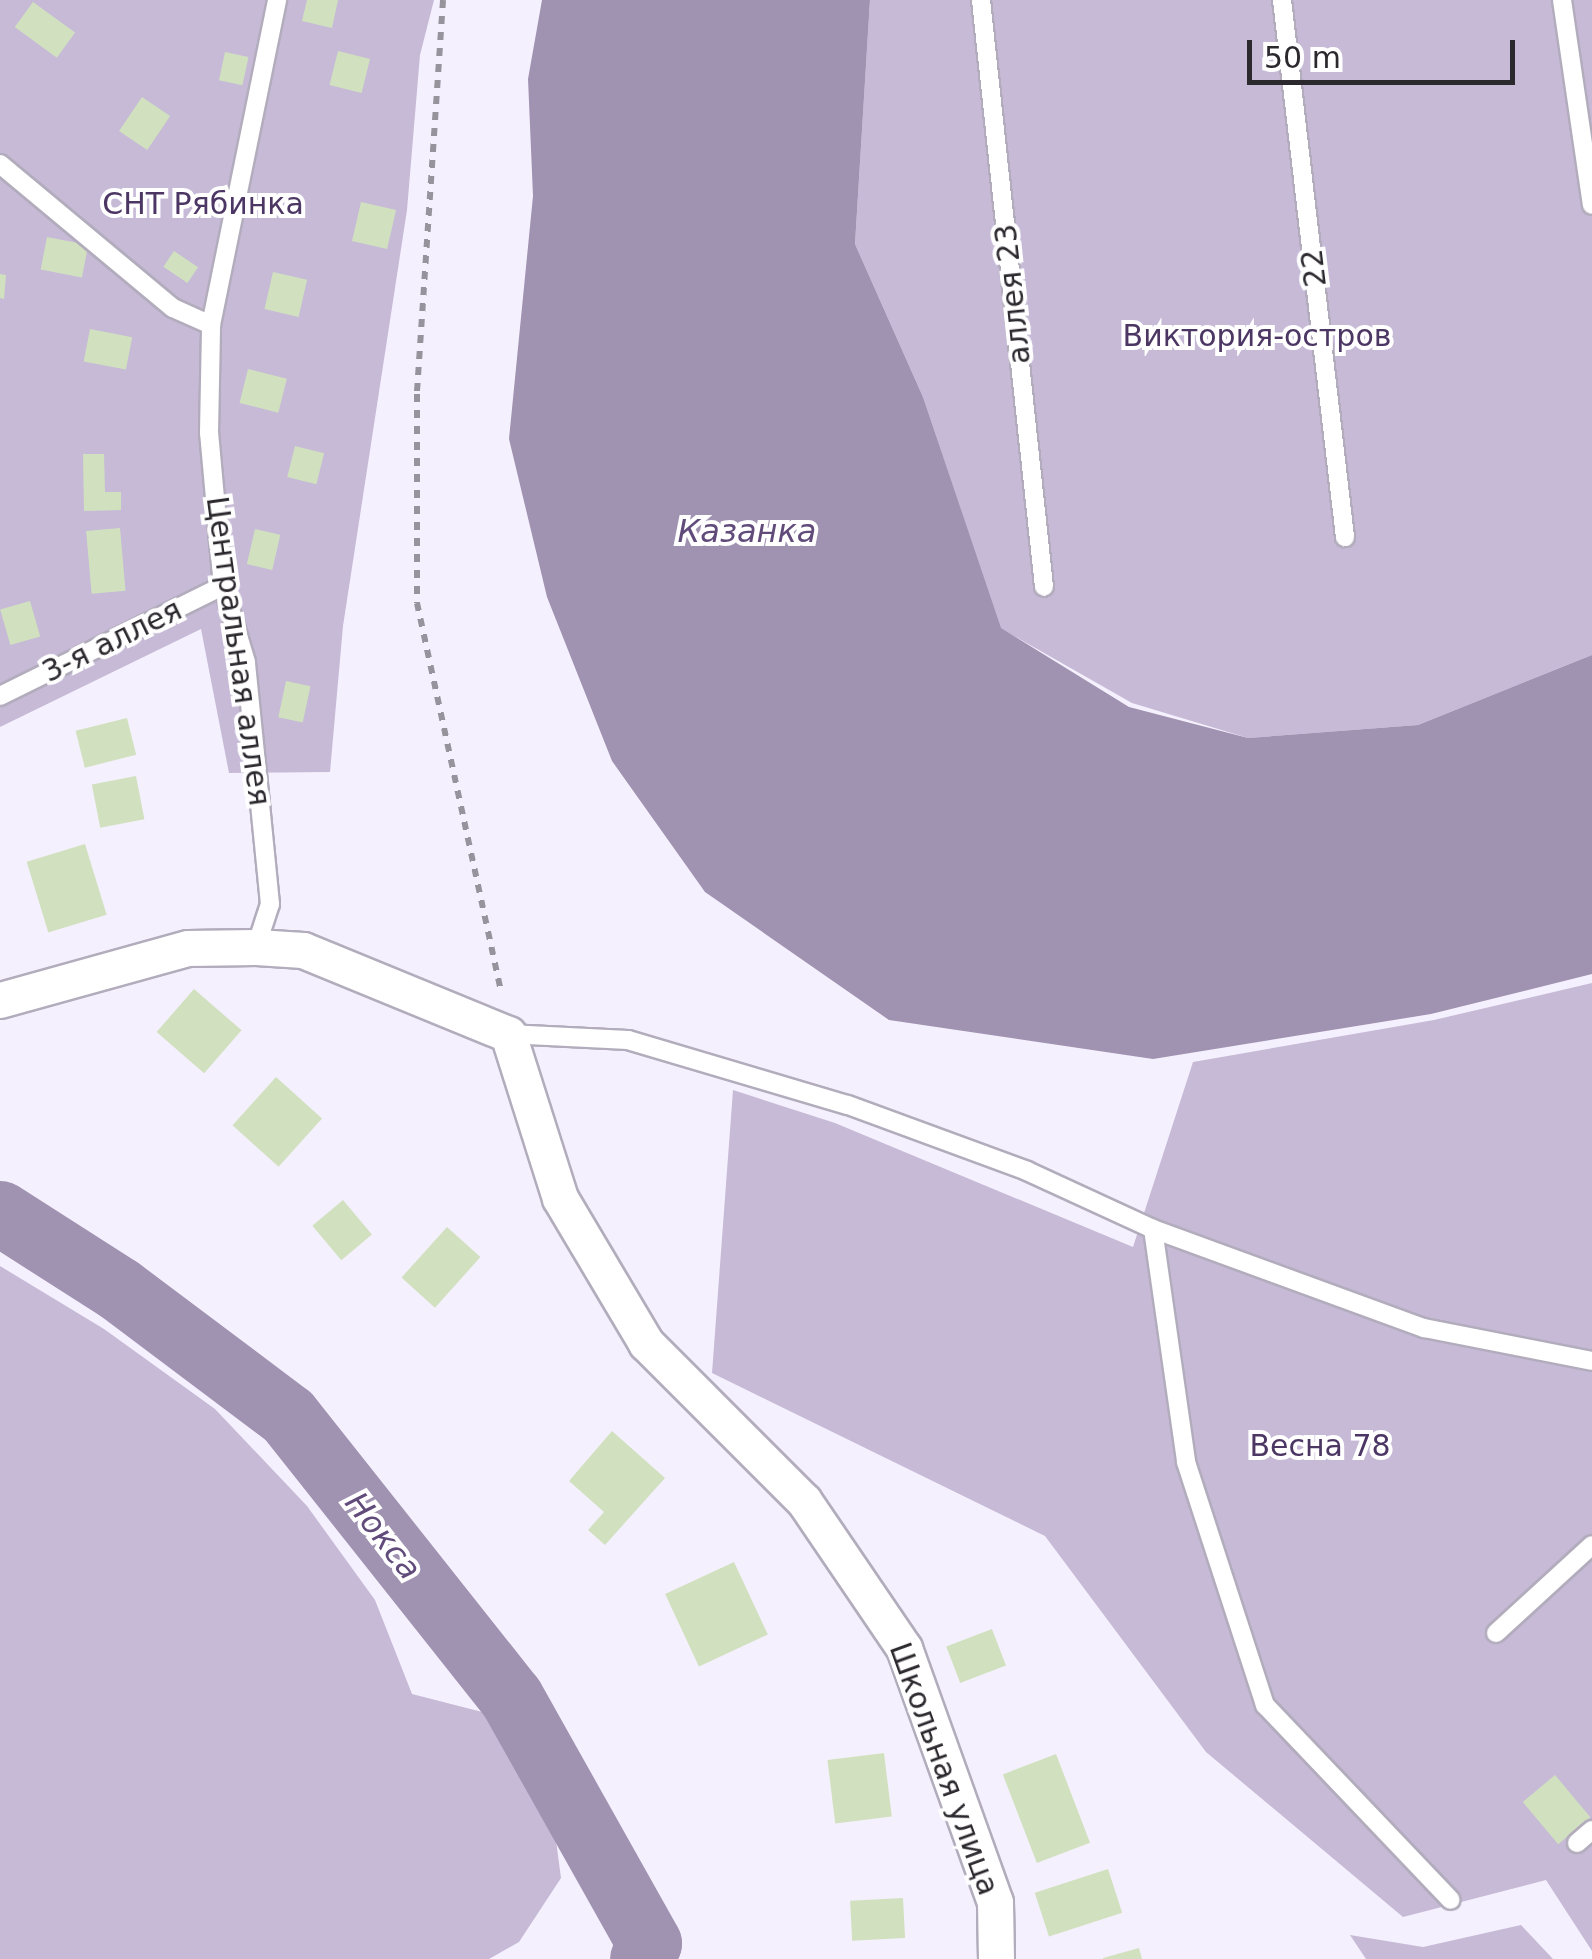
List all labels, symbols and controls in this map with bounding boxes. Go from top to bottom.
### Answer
scale bar [1252,20,1520,82]
text: 50 m [1264,40,1341,75]
park label: СНТ Рябинка [102,186,304,222]
street label: аллея 23 [988,222,1038,366]
street label: 22 [1294,247,1334,289]
park label: Виктория-остров [1123,318,1391,354]
street label: Центральная аллея [198,494,278,808]
water label: Казанка [678,512,816,550]
street label: 3-я аллея [36,592,188,690]
park label: Весна 78 [1249,1428,1391,1464]
water label: Нокса [337,1485,429,1587]
street label: Школьная улица [882,1638,1006,1900]

